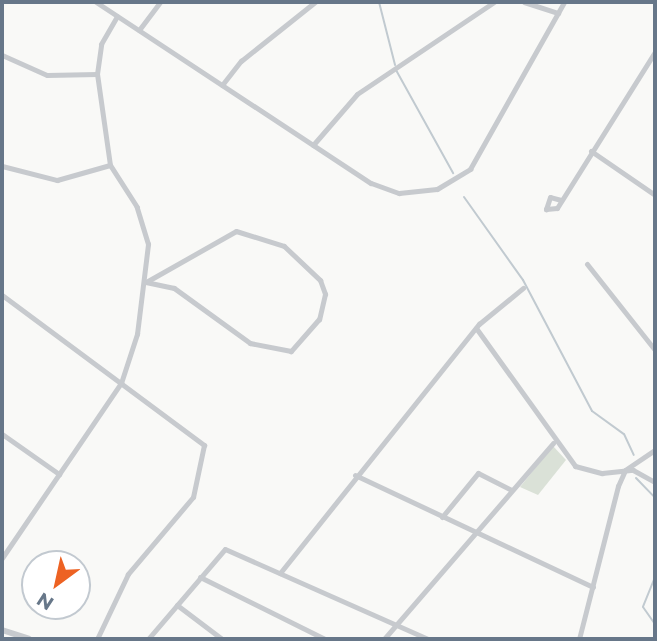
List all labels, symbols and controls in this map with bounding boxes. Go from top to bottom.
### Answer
north arrow [21,550,91,620]
text: N [33,588,58,615]

